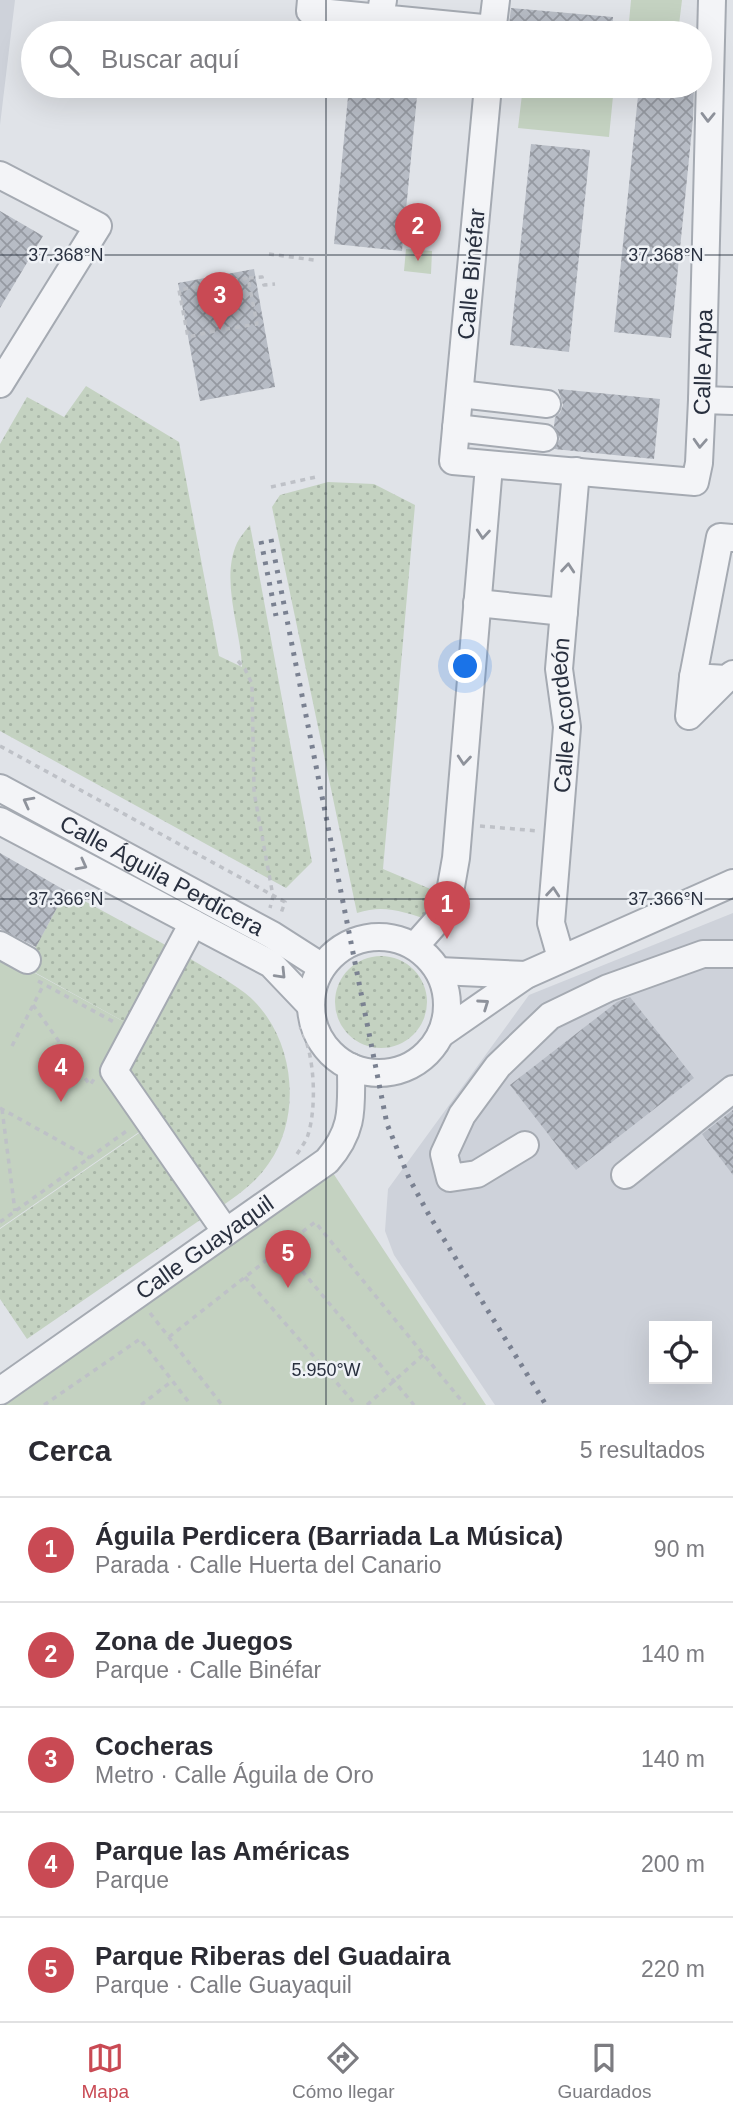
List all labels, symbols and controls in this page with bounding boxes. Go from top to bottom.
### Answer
search box [21,21,712,98]
icon: search [45,41,83,79]
text: Buscar aquí [101,44,240,74]
one-way arrow [700,112,716,123]
pin: 2 [395,203,441,261]
street label: Calle Binéfar [452,207,490,341]
text: 37.368°N [28,245,104,265]
text: 37.368°N [628,245,704,265]
pin: 3 [197,272,243,330]
street label: Calle Arpa [688,308,717,416]
one-way arrow [693,437,708,448]
one-way arrow [476,529,491,540]
one-way arrow [560,562,575,573]
street label: Calle Acordeón [545,637,581,794]
your location [448,649,482,683]
one-way arrow [457,755,472,766]
one-way arrow [22,797,35,811]
street label: Calle Águila Perdicera [56,810,268,941]
one-way arrow [75,856,87,870]
pin: 1 [424,881,470,939]
one-way arrow [545,886,560,897]
text: 37.366°N [28,889,104,909]
text: 37.366°N [628,889,704,909]
one-way arrow [272,966,285,979]
one-way arrow [476,1000,489,1012]
pin: 4 [38,1044,84,1102]
street label: Calle Guayaquil [131,1190,278,1305]
pin: 5 [265,1230,311,1288]
map controls [649,1321,712,1384]
button: locate [649,1321,712,1384]
text: 5.950°W [291,1360,361,1380]
text: Cerca [28,1434,111,1467]
text: 5 resultados [580,1437,705,1463]
text: Águila Perdicera (Barriada La Música) [95,1521,563,1551]
text: 1 [45,1536,57,1562]
text: 90 m [654,1536,705,1562]
text: Parada · Calle Huerta del Canario [95,1552,441,1578]
text: Zona de Juegos [95,1626,293,1656]
text: 2 [45,1641,57,1667]
text: 140 m [641,1641,705,1667]
text: Parque · Calle Binéfar [95,1657,321,1683]
text: Cocheras [95,1731,214,1761]
text: 3 [45,1746,57,1772]
text: 140 m [641,1746,705,1772]
text: Metro · Calle Águila de Oro [95,1762,374,1788]
text: Parque las Américas [95,1836,350,1866]
text: 4 [45,1851,57,1877]
text: 200 m [641,1851,705,1877]
text: Parque [95,1867,169,1893]
text: Parque Riberas del Guadaira [95,1941,450,1971]
text: 5 [45,1956,57,1982]
text: 220 m [641,1956,705,1982]
text: Parque · Calle Guayaquil [95,1972,352,1998]
tab: Mapa [82,2039,129,2103]
tab: Cómo llegar [292,2039,394,2103]
tab: Guardados [557,2039,651,2103]

